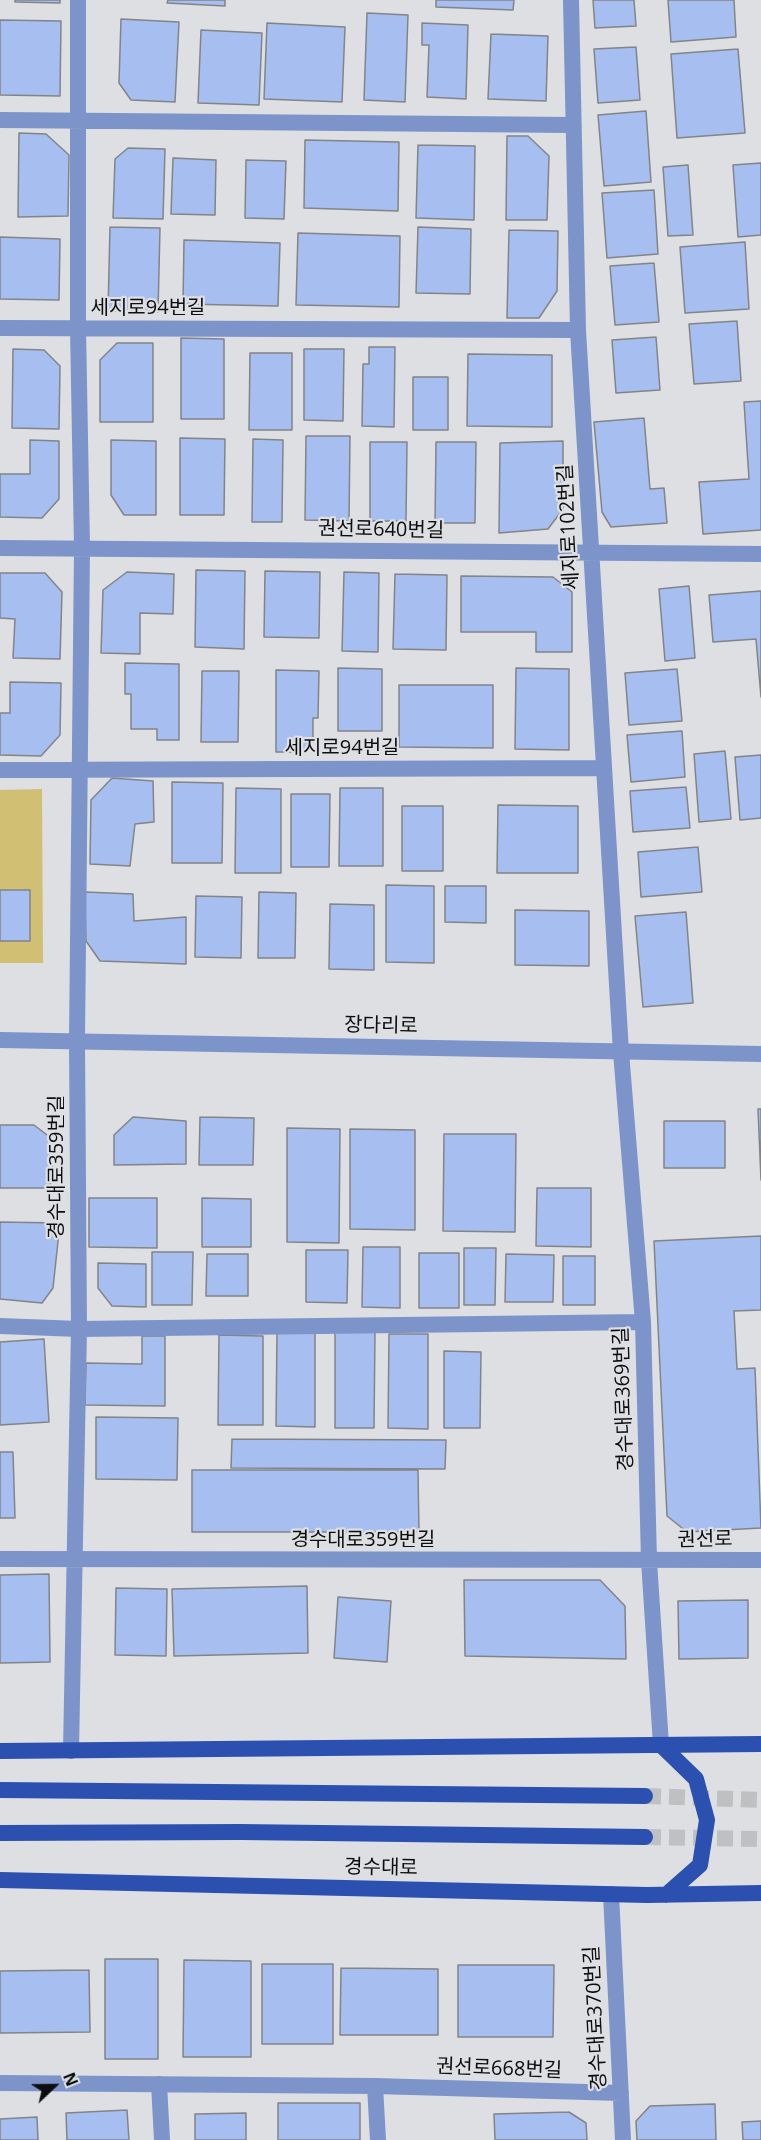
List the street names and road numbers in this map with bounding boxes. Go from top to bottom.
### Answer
street label: 세지로94번길 [91,296,205,320]
street label: 세지로102번길 [554,463,584,591]
street label: 권선로640번길 [318,517,444,543]
street label: 세지로94번길 [285,736,399,760]
street label: 장다리로 [344,1013,418,1039]
street label: 경수대로359번길 [45,1095,69,1239]
street label: 경수대로369번길 [609,1326,639,1472]
street label: 경수대로359번길 [291,1528,435,1552]
street label: 권선로 [677,1528,733,1552]
street label: 경수대로 [344,1855,418,1881]
street label: 경수대로370번길 [580,1945,612,2091]
street label: 권선로668번길 [435,2055,563,2083]

